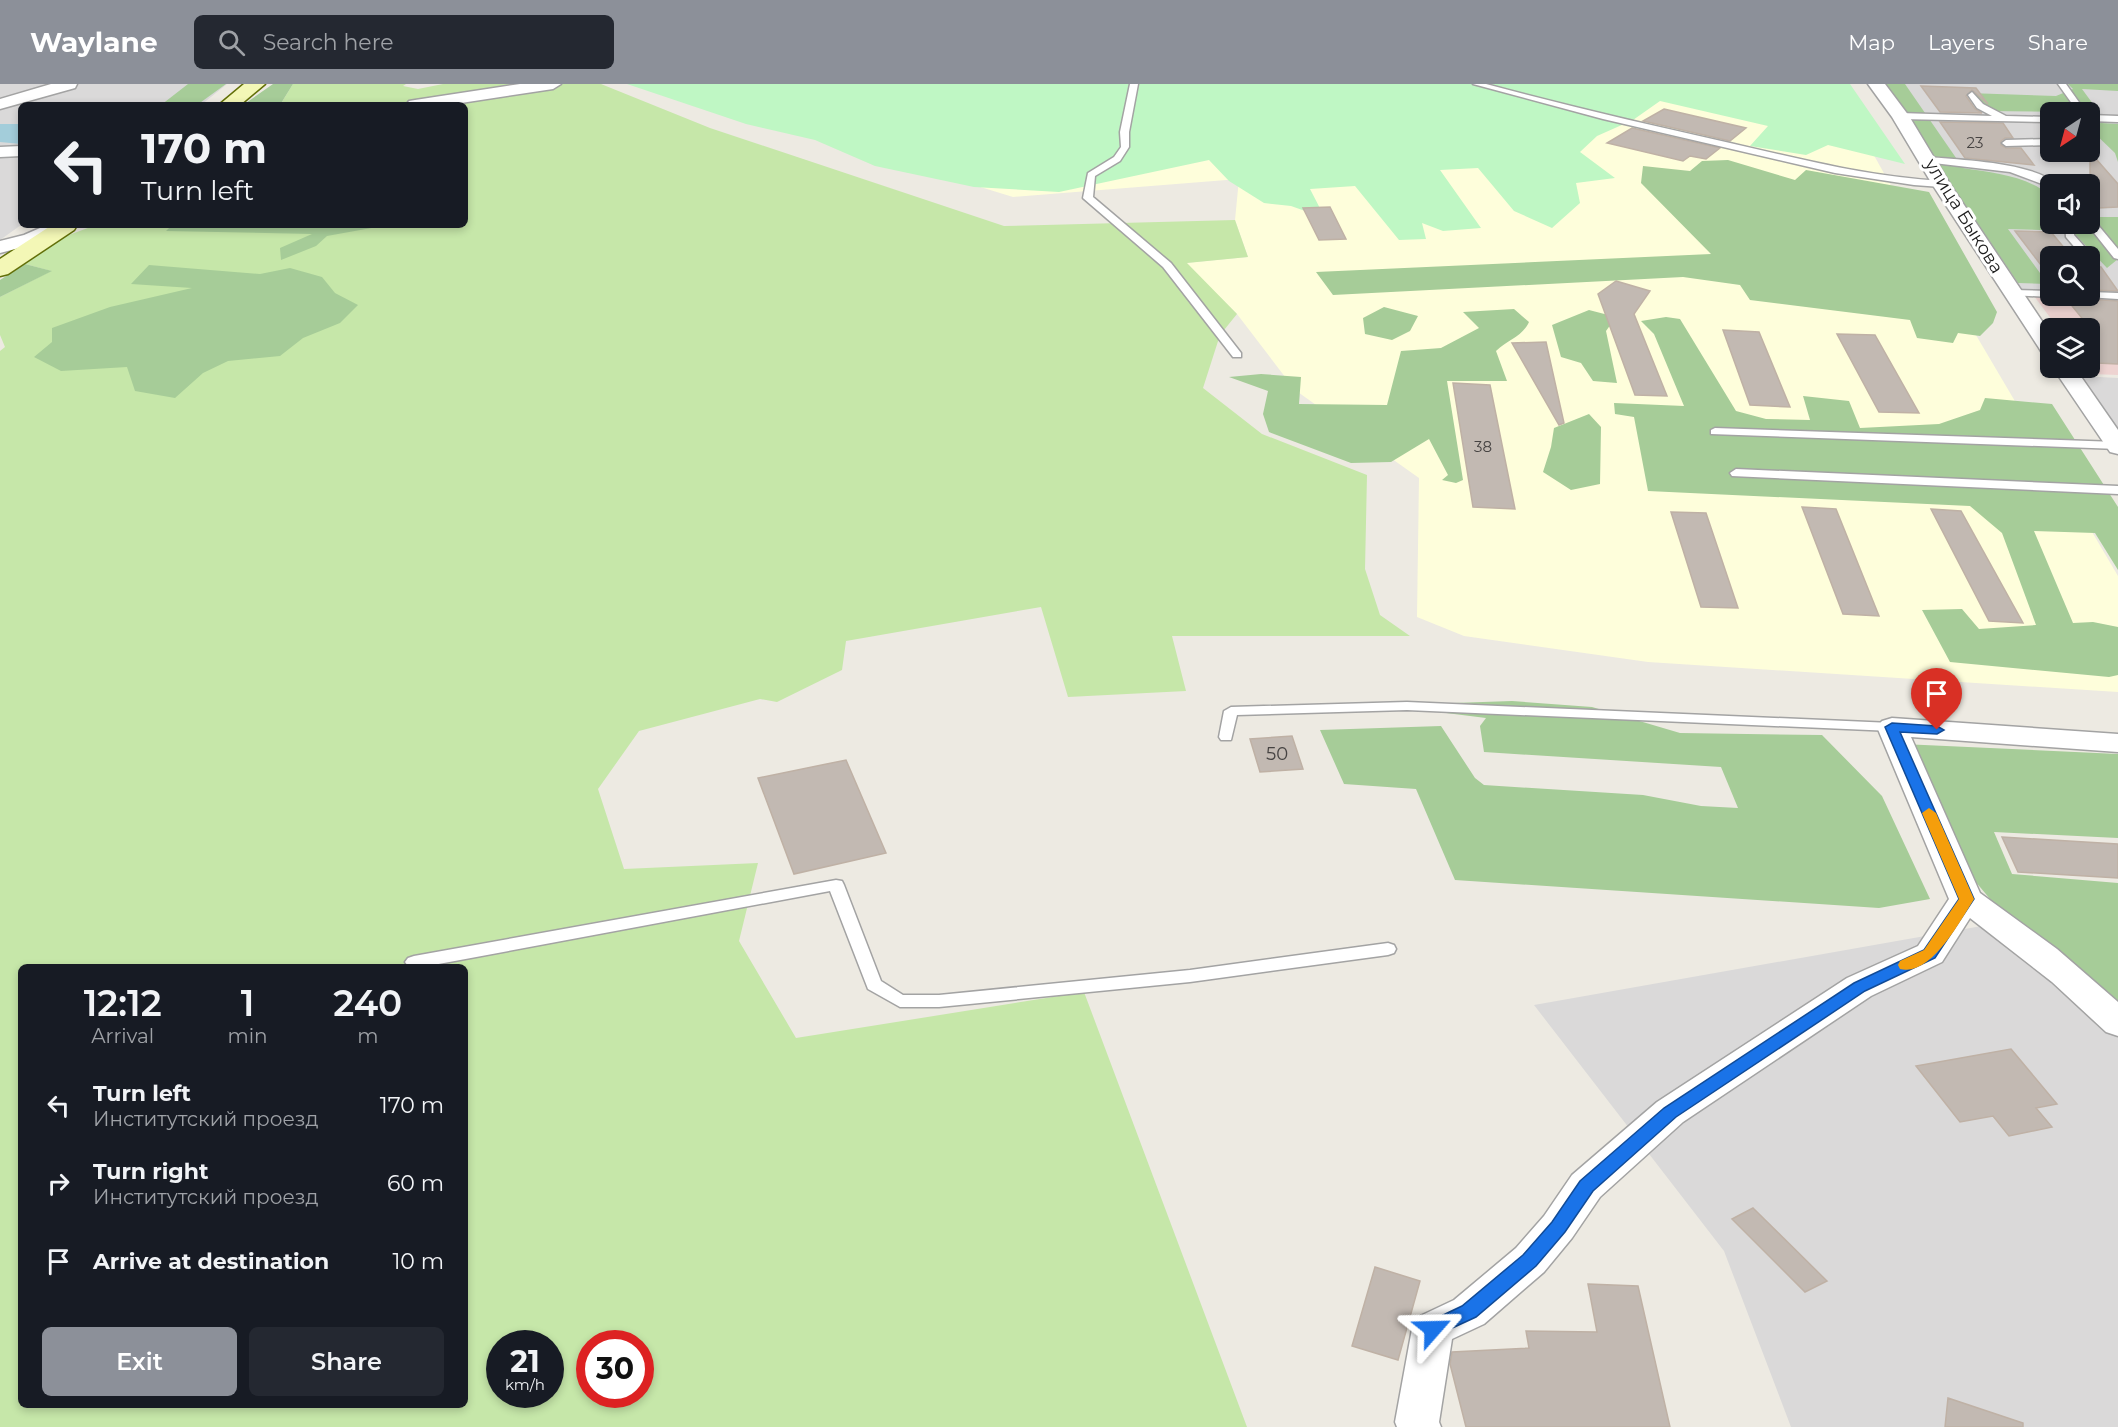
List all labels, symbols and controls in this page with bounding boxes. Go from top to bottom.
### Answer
search box [194,15,614,69]
text: Waylane [30,25,158,59]
icon: search [215,26,248,59]
text: Search here [263,29,393,56]
text: Map [1848,30,1895,55]
text: Layers [1928,30,1995,55]
text: Share [2028,30,2088,55]
north arrow [2040,102,2100,162]
map controls [2040,102,2100,378]
text: 170 m [141,122,267,174]
icon: left [42,126,120,204]
house number: 23 [1967,133,1983,152]
street label: улица Быкова [1919,154,2008,277]
text: Turn left [141,174,254,207]
button: sound [2040,174,2100,234]
button: search [2040,246,2100,306]
button: layers [2040,318,2100,378]
house number: 38 [1474,437,1492,456]
pin [1911,668,1962,730]
icon: arrive [1920,677,1953,710]
house number: 50 [1266,743,1288,765]
text: 12:12 [84,981,162,1025]
text: 1 [241,981,254,1025]
text: 240 [333,981,402,1025]
text: Arrival [91,1024,154,1048]
text: min [227,1024,268,1048]
text: m [357,1024,378,1048]
text: Turn left [93,1080,191,1107]
icon: left [42,1089,75,1122]
text: 170 m [380,1092,444,1119]
text: Институтский проезд [93,1107,319,1131]
text: Turn right [93,1158,208,1185]
icon: right [42,1167,75,1200]
text: 60 m [387,1170,444,1197]
text: Институтский проезд [93,1185,319,1209]
icon: arrive [42,1245,75,1278]
text: Arrive at destination [93,1248,329,1275]
text: 10 m [392,1248,444,1275]
position arrow [1401,1297,1465,1361]
button: Exit [42,1327,237,1396]
button: Share [249,1327,444,1396]
speed limit sign: 30 [576,1330,654,1408]
text: 21 [510,1343,540,1380]
text: km/h [505,1375,545,1394]

